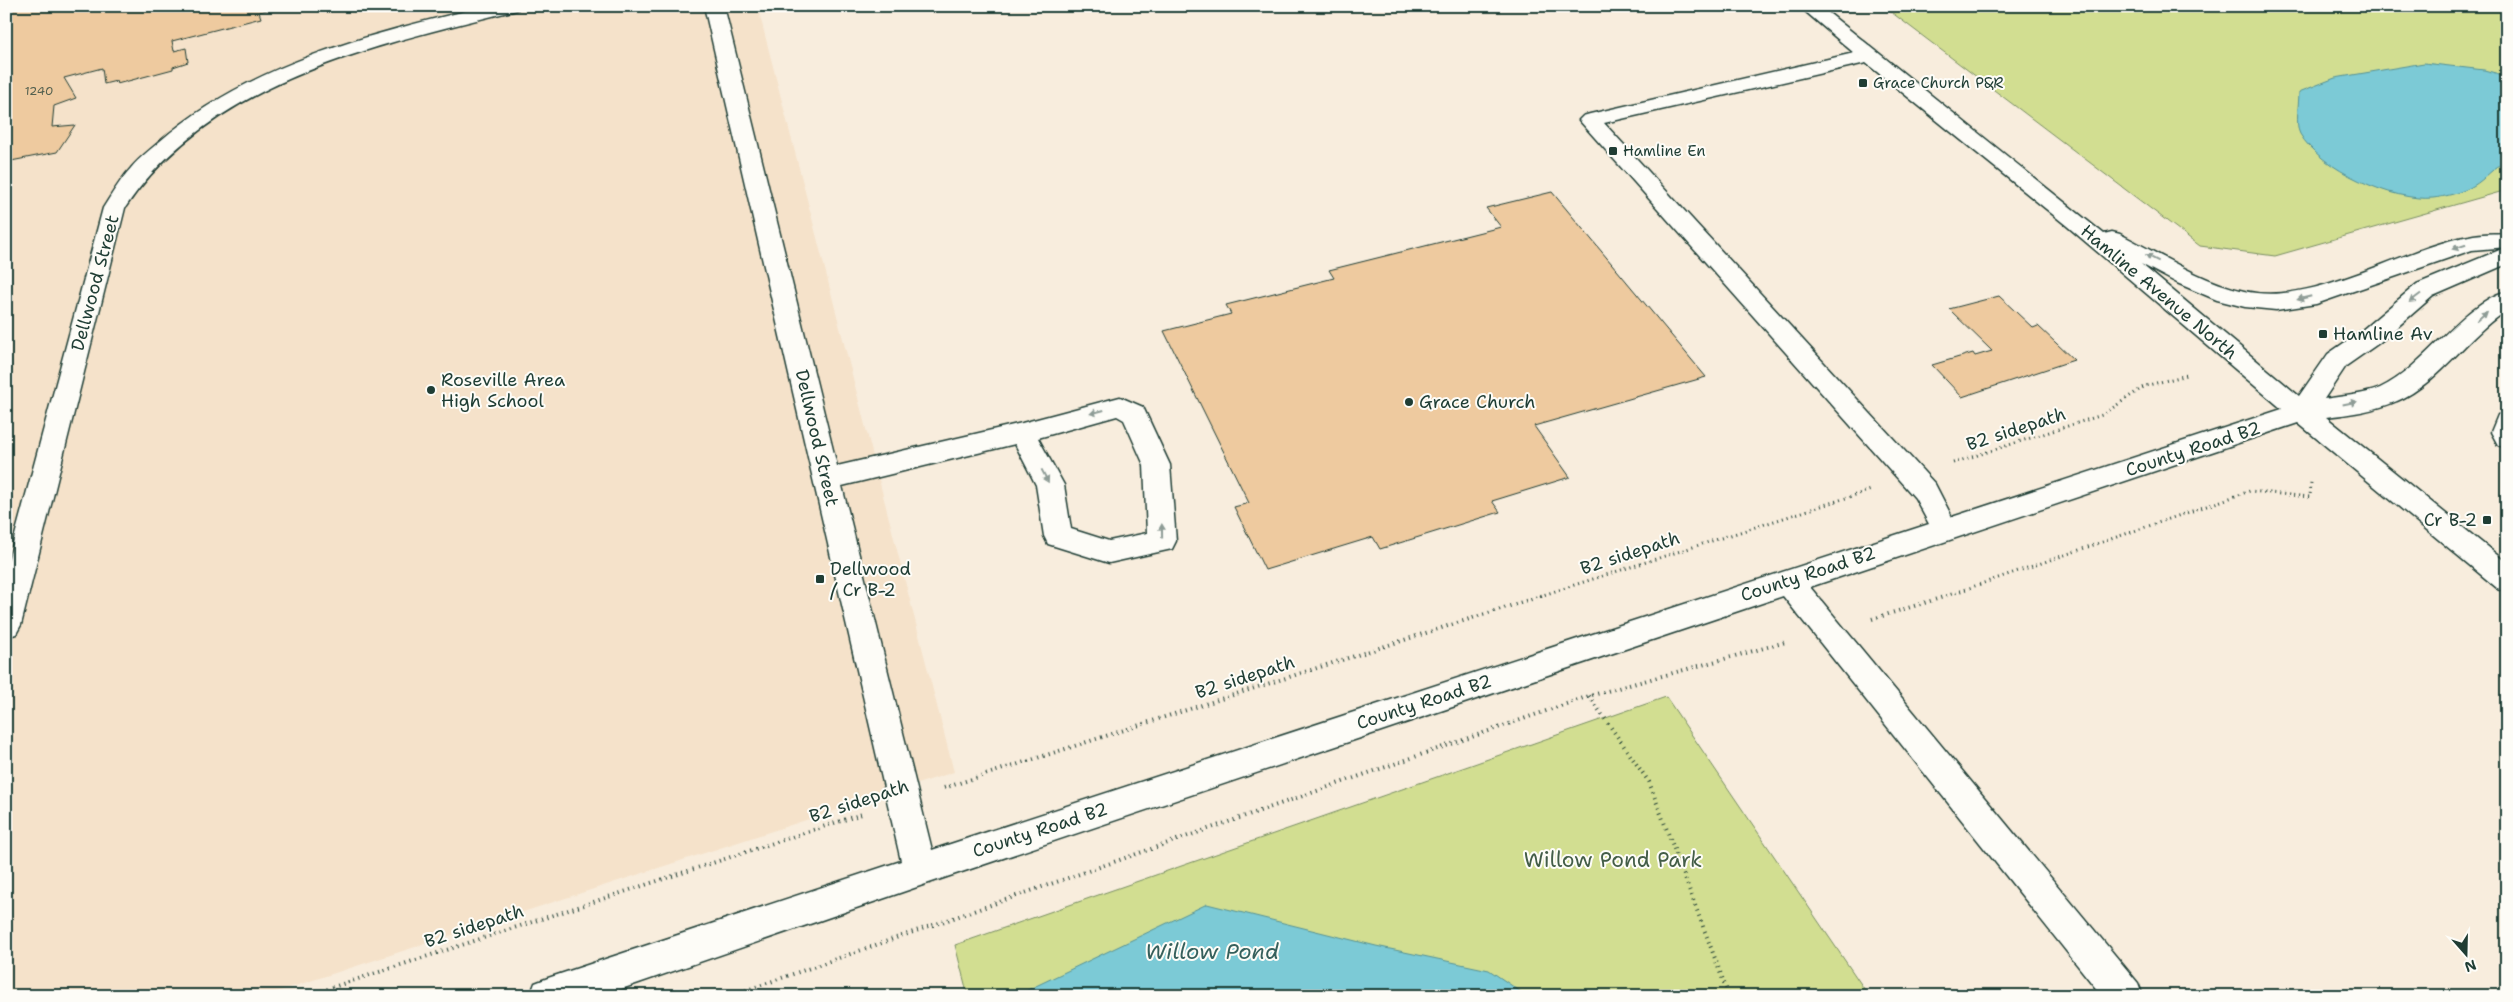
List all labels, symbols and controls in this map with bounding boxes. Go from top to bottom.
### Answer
place label: Grace Church P&R [1873,73,2004,93]
marker: Grace Church P&R [1857,77,1869,89]
house number: 1240 [25,83,53,99]
place label: Hamline En [1623,141,1705,161]
marker: Hamline En [1607,145,1619,157]
street label: Dellwood Street [65,212,125,354]
street label: Hamline Avenue North [2076,219,2242,365]
one-way arrow [2451,244,2466,251]
one-way arrow [2145,254,2159,262]
one-way arrow [2409,292,2422,303]
one-way arrow [2297,294,2312,302]
one-way arrow [2475,310,2487,322]
place label: Hamline Av [2333,322,2433,346]
marker: Hamline Av [2317,328,2329,340]
street label: Dellwood Street [790,367,844,509]
place label: Roseville Area High School [441,368,565,413]
marker: Roseville Area High School [425,384,437,396]
place label: Grace Church [1419,390,1536,414]
marker: Grace Church [1403,396,1415,408]
one-way arrow [2342,399,2357,407]
street label: B2 sidepath [1963,402,2069,456]
one-way arrow [1089,408,1105,416]
street label: County Road B2 [2122,416,2264,482]
one-way arrow [1041,468,1049,483]
place label: Cr B-2 [2424,508,2477,532]
marker: Cr B-2 [2481,514,2493,526]
one-way arrow [1158,523,1166,539]
street label: B2 sidepath [1577,526,1683,580]
street label: County Road B2 [1737,541,1879,607]
place label: Dellwood / Cr B-2 [830,557,911,602]
marker: Dellwood / Cr B-2 [814,573,826,585]
street label: B2 sidepath [1192,650,1298,704]
street label: County Road B2 [1353,669,1495,735]
street label: B2 sidepath [806,774,912,828]
street label: County Road B2 [969,797,1111,863]
park label: Willow Pond Park [1524,846,1702,874]
street label: B2 sidepath [421,899,527,953]
north arrow [2440,930,2490,980]
water label: Willow Pond [1145,937,1279,966]
text: N [2462,956,2479,977]

